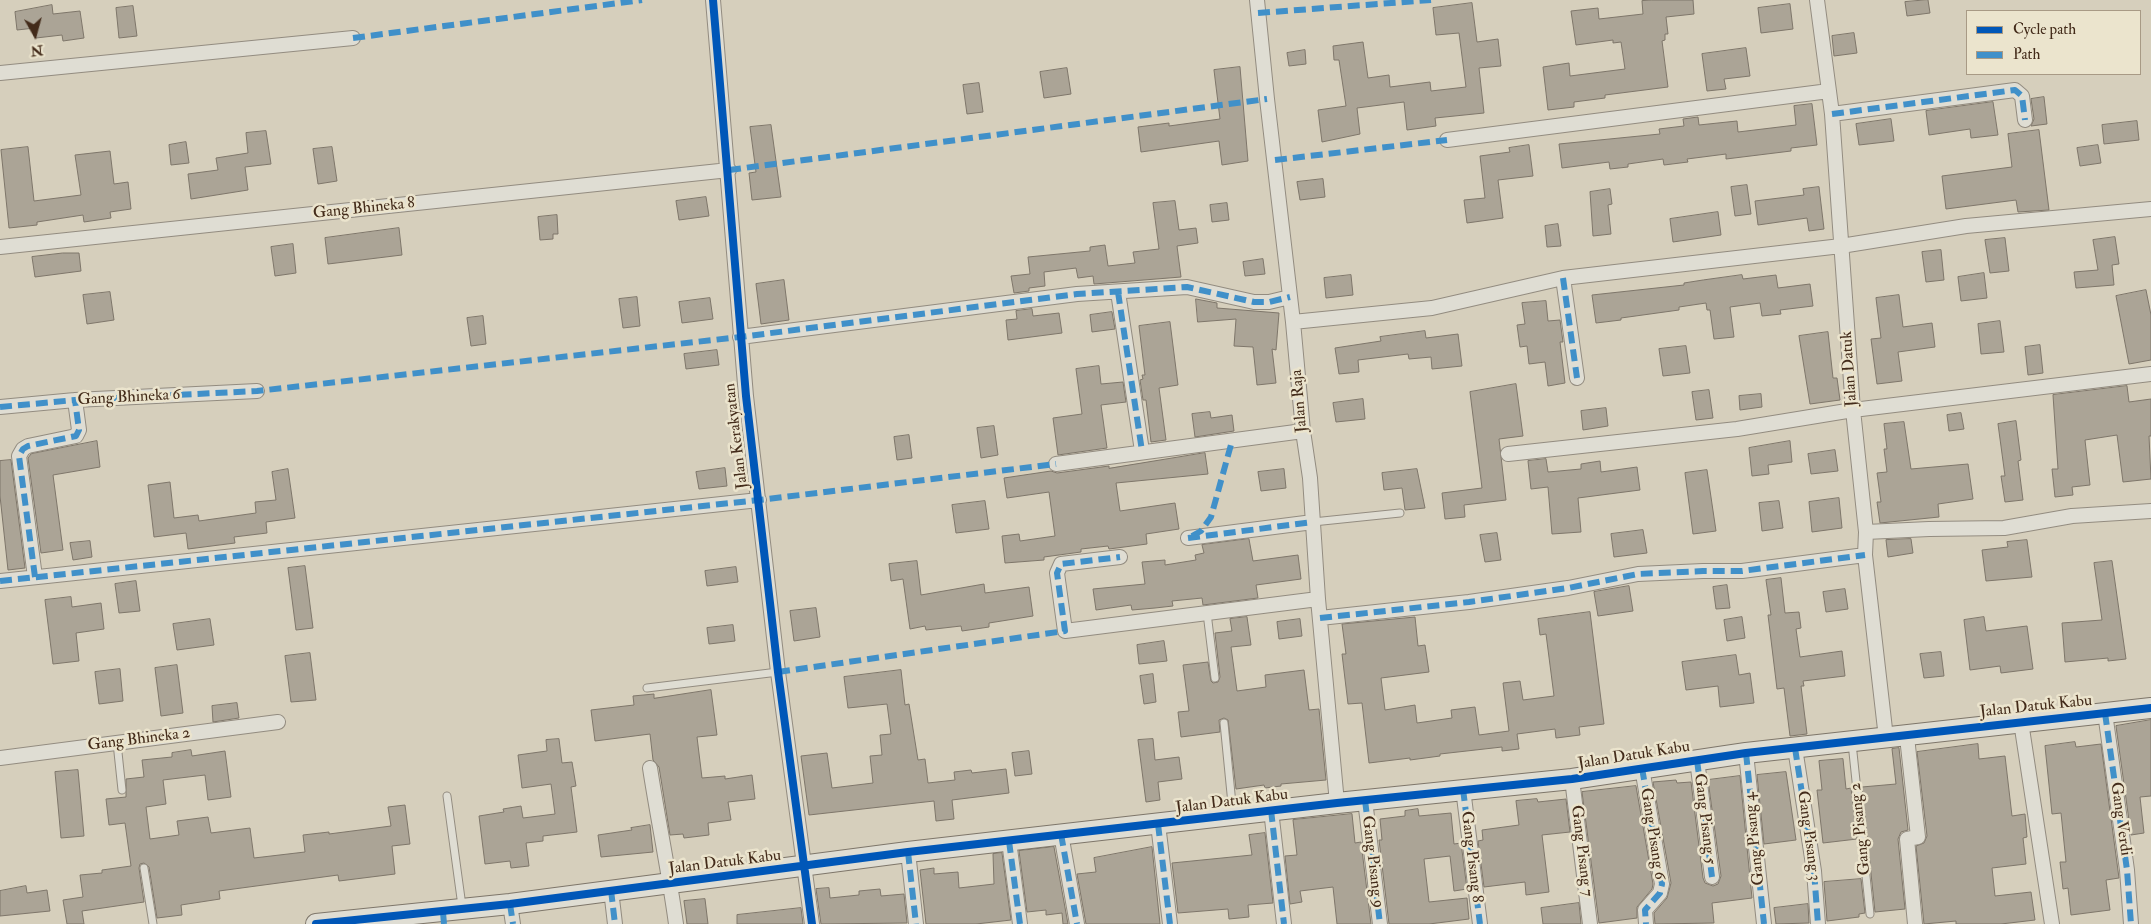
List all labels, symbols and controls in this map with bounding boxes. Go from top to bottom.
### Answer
north arrow [10,10,60,60]
legend [1966,10,2141,75]
text: Cycle path [2013,20,2076,39]
text: N [30,41,44,60]
text: Path [2013,45,2040,64]
street label: Gang Bhineka 8 [312,194,416,224]
street label: Jalan Datuk [1838,331,1862,407]
street label: Jalan Raja [1288,369,1312,433]
street label: Jalan Kerakyatan [721,382,753,490]
street label: Gang Bhineka 6 [77,386,181,410]
street label: Jalan Datuk Kabu [1979,692,2093,722]
street label: Gang Bhineka 2 [87,724,191,756]
street label: Jalan Datuk Kabu [1577,738,1691,774]
street label: Gang Pisang 5 [1689,772,1719,866]
street label: Gang Verdi [2105,781,2135,857]
street label: Gang Pisang 2 [1847,782,1875,876]
street label: Jalan Datuk Kabu [1175,786,1289,818]
street label: Gang Pisang 6 [1635,787,1669,881]
street label: Gang Pisang 3 [1792,790,1824,882]
street label: Gang Pisang 4 [1741,792,1769,886]
street label: Gang Pisang 7 [1566,804,1596,898]
street label: Gang Pisang 8 [1456,810,1486,904]
street label: Gang Pisang 9 [1357,815,1387,909]
street label: Jalan Datuk Kabu [668,847,782,879]

